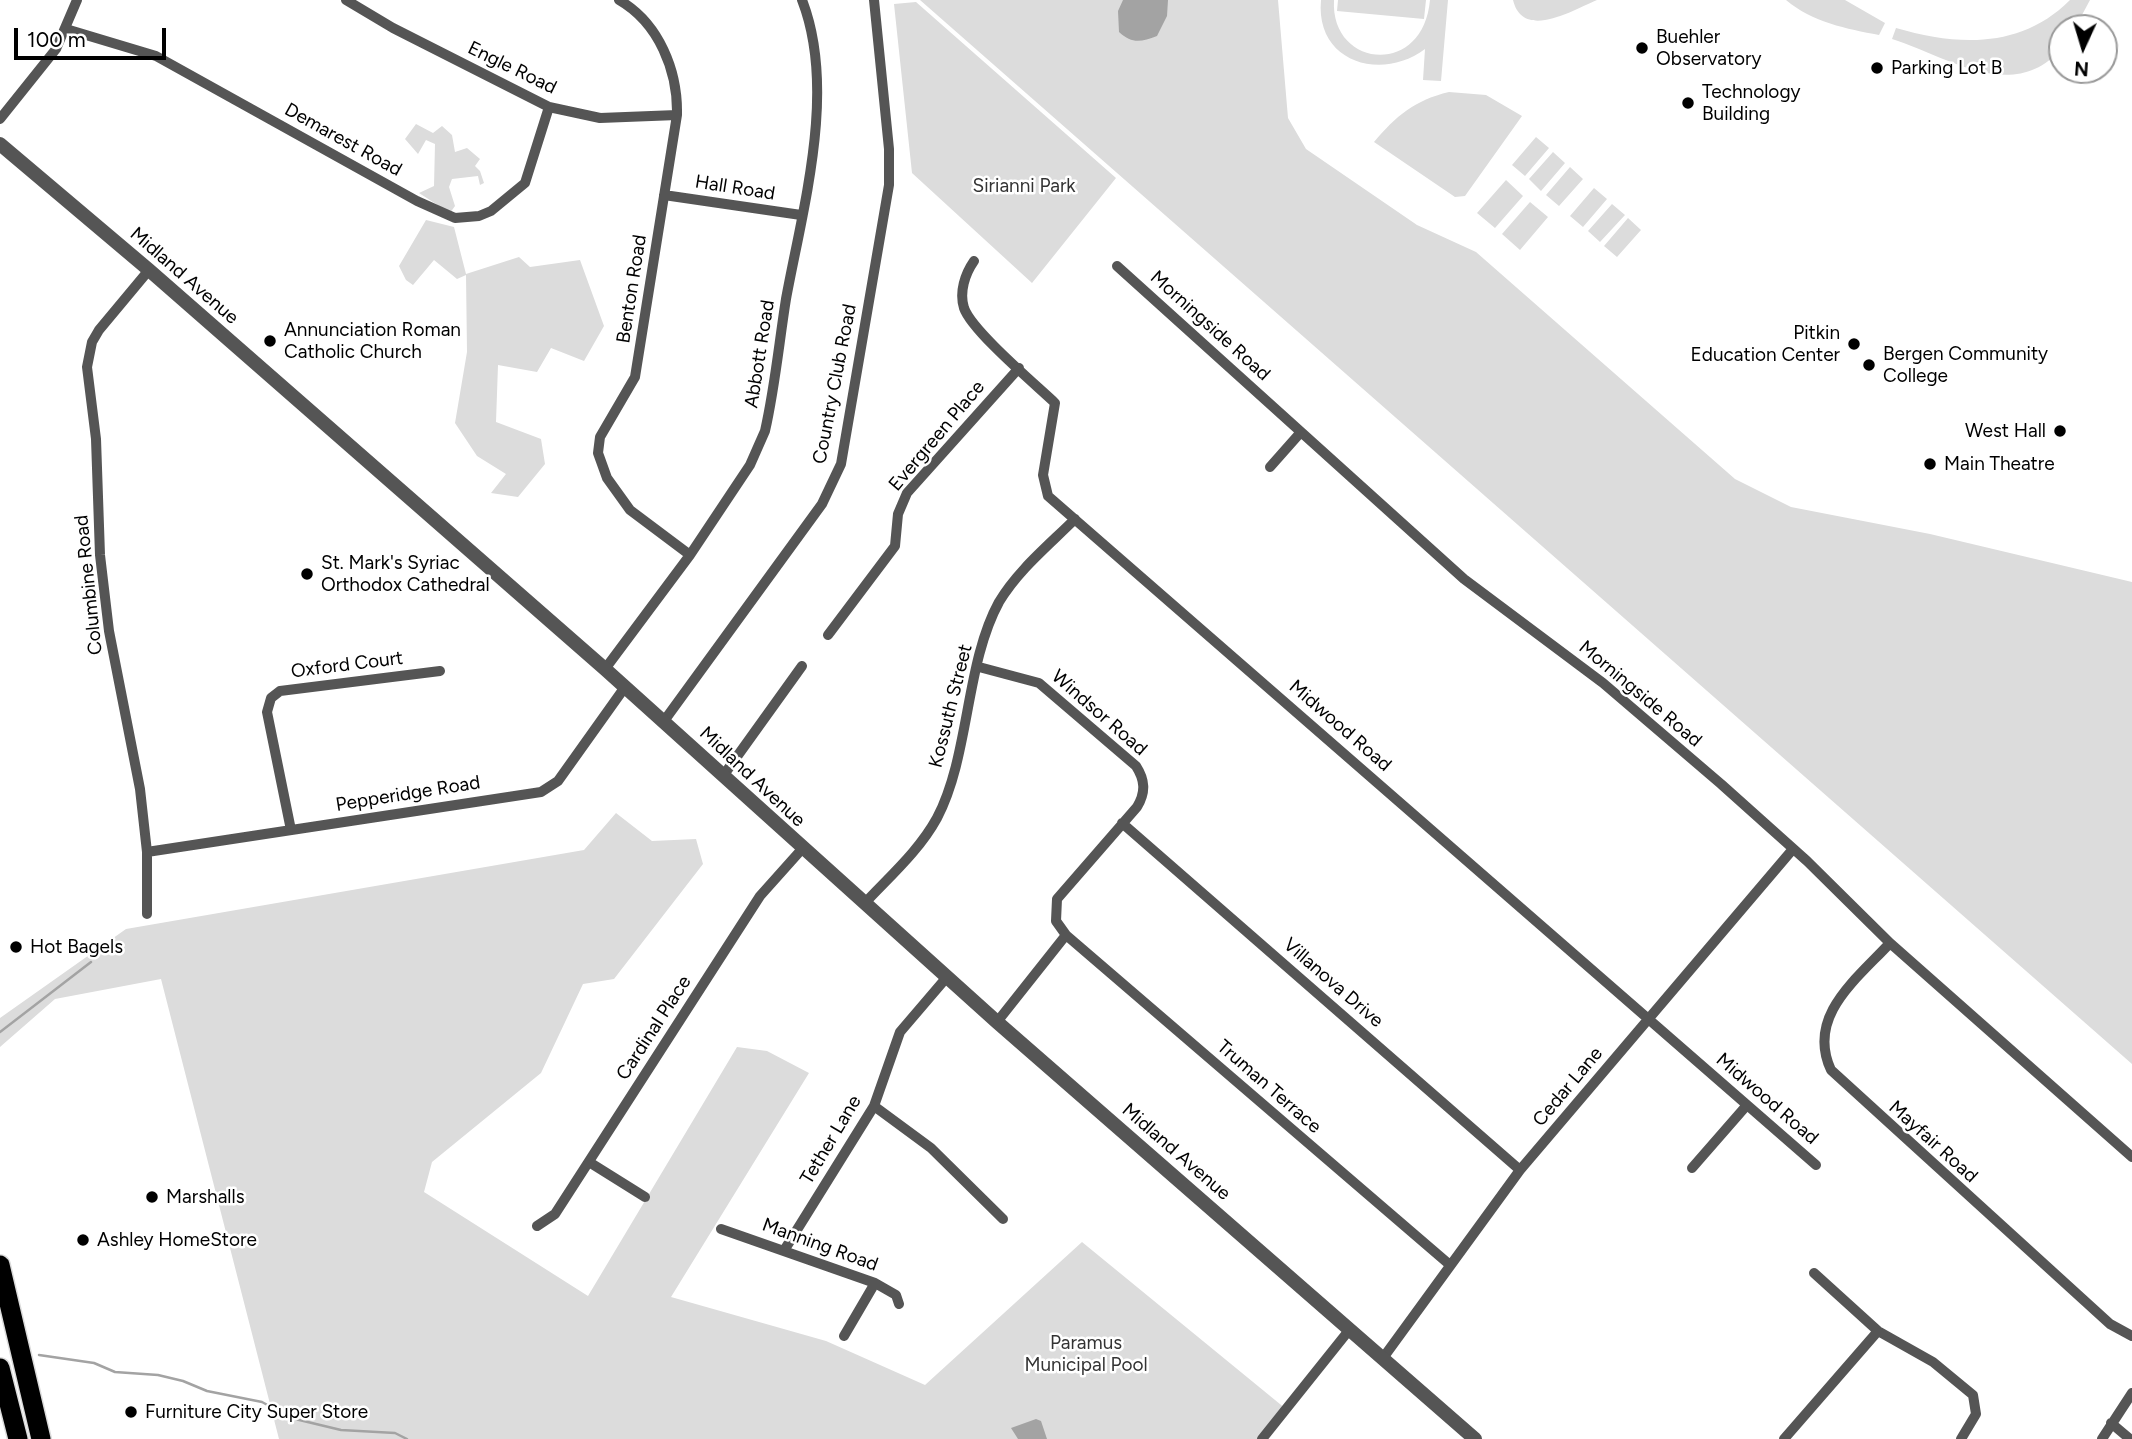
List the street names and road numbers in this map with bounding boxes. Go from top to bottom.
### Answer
street label: Engle Road [464,37,560,99]
street label: Demarest Road [280,98,406,182]
street label: Hall Road [693,170,777,206]
street label: Midland Avenue [125,223,243,329]
street label: Benton Road [612,233,652,345]
street label: Morningside Road [1145,266,1275,386]
street label: Abbott Road [740,298,780,410]
street label: Country Club Road [808,302,862,466]
street label: Evergreen Place [884,376,990,496]
street label: Columbine Road [70,514,108,656]
street label: Morningside Road [1574,636,1706,752]
street label: Kossuth Street [925,642,977,770]
street label: Oxford Court [290,647,404,683]
street label: Windsor Road [1047,665,1151,761]
street label: Midwood Road [1284,675,1396,777]
street label: Midland Avenue [694,722,810,832]
street label: Pepperidge Road [334,771,482,817]
street label: Villanova Drive [1278,933,1388,1033]
street label: Cardinal Place [612,971,696,1085]
street label: Truman Terrace [1212,1036,1326,1138]
street label: Cedar Lane [1528,1043,1608,1131]
street label: Midwood Road [1711,1048,1823,1150]
street label: Tether Lane [796,1091,866,1189]
street label: Mayfair Road [1884,1096,1982,1188]
street label: Midland Avenue [1117,1099,1235,1205]
street label: Manning Road [759,1213,881,1277]

